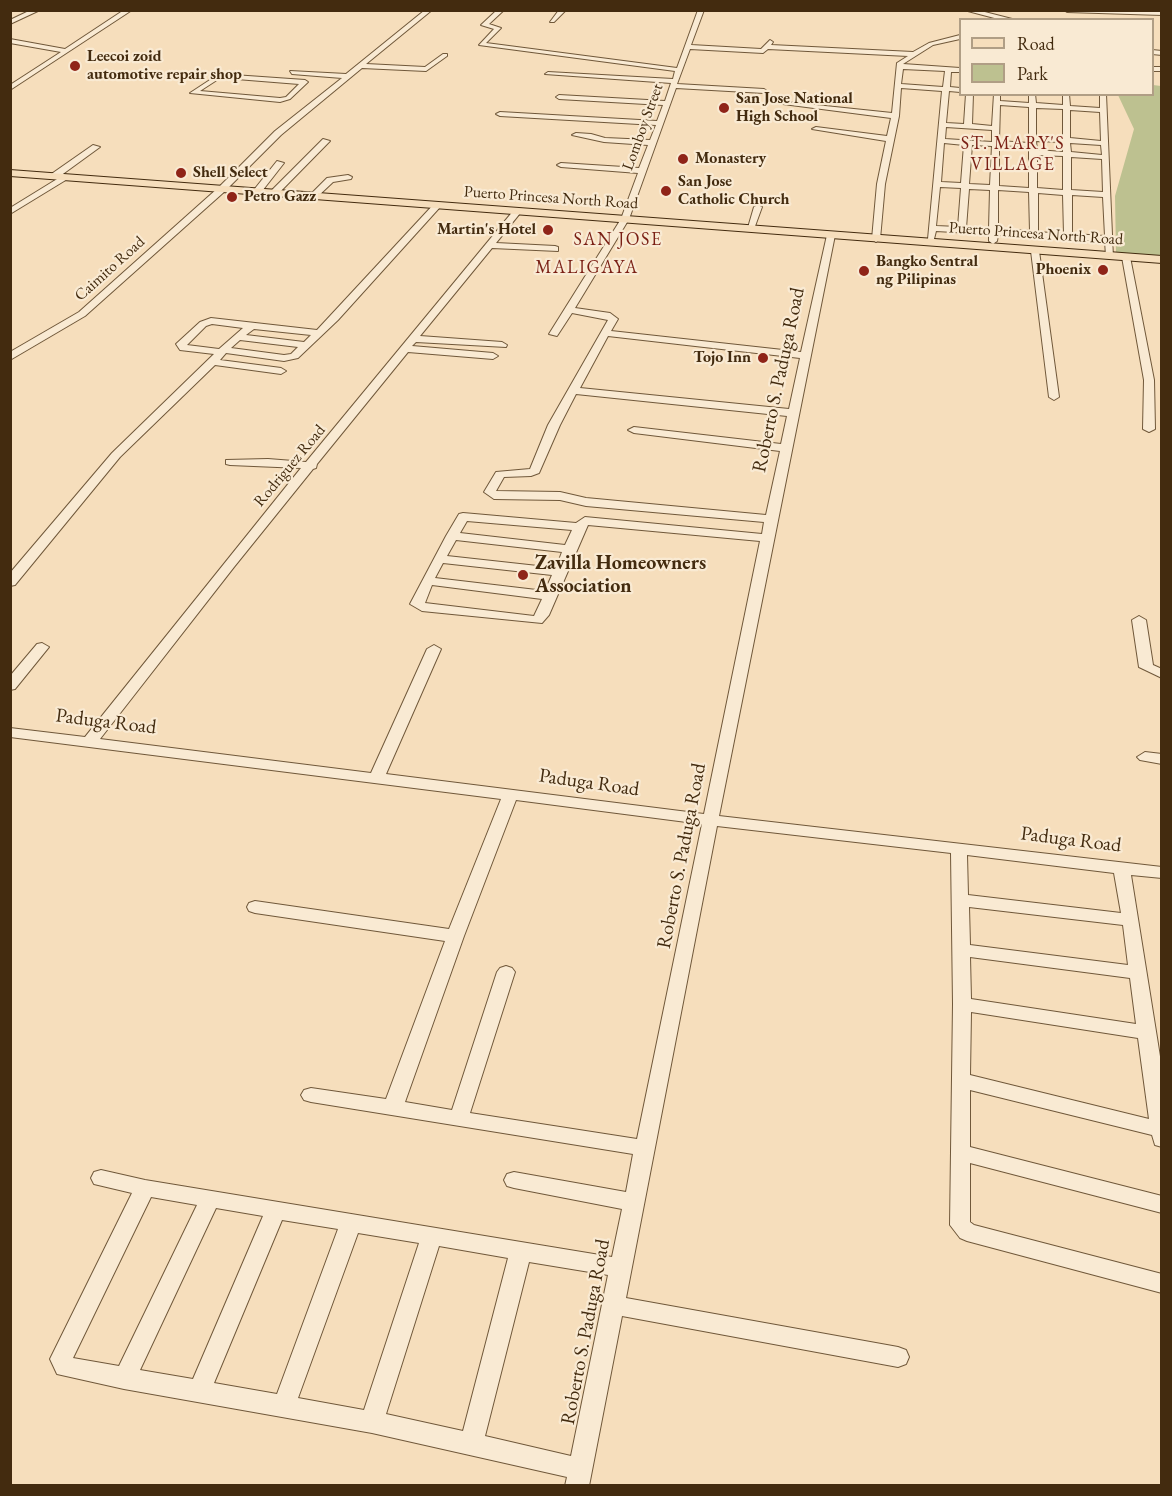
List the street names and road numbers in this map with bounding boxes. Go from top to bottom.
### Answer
street label: Lomboy Street [618,81,668,173]
street label: Puerto Princesa North Road [463,182,639,214]
street label: Puerto Princesa North Road [948,218,1124,250]
street label: Caimito Road [71,233,149,305]
street label: Roberto S. Paduga Road [748,285,810,475]
street label: Rodriguez Road [250,421,330,511]
street label: Paduga Road [54,704,158,740]
street label: Roberto S. Paduga Road [652,761,712,951]
street label: Paduga Road [537,764,641,802]
street label: Paduga Road [1019,822,1123,858]
street label: Roberto S. Paduga Road [556,1237,616,1427]

